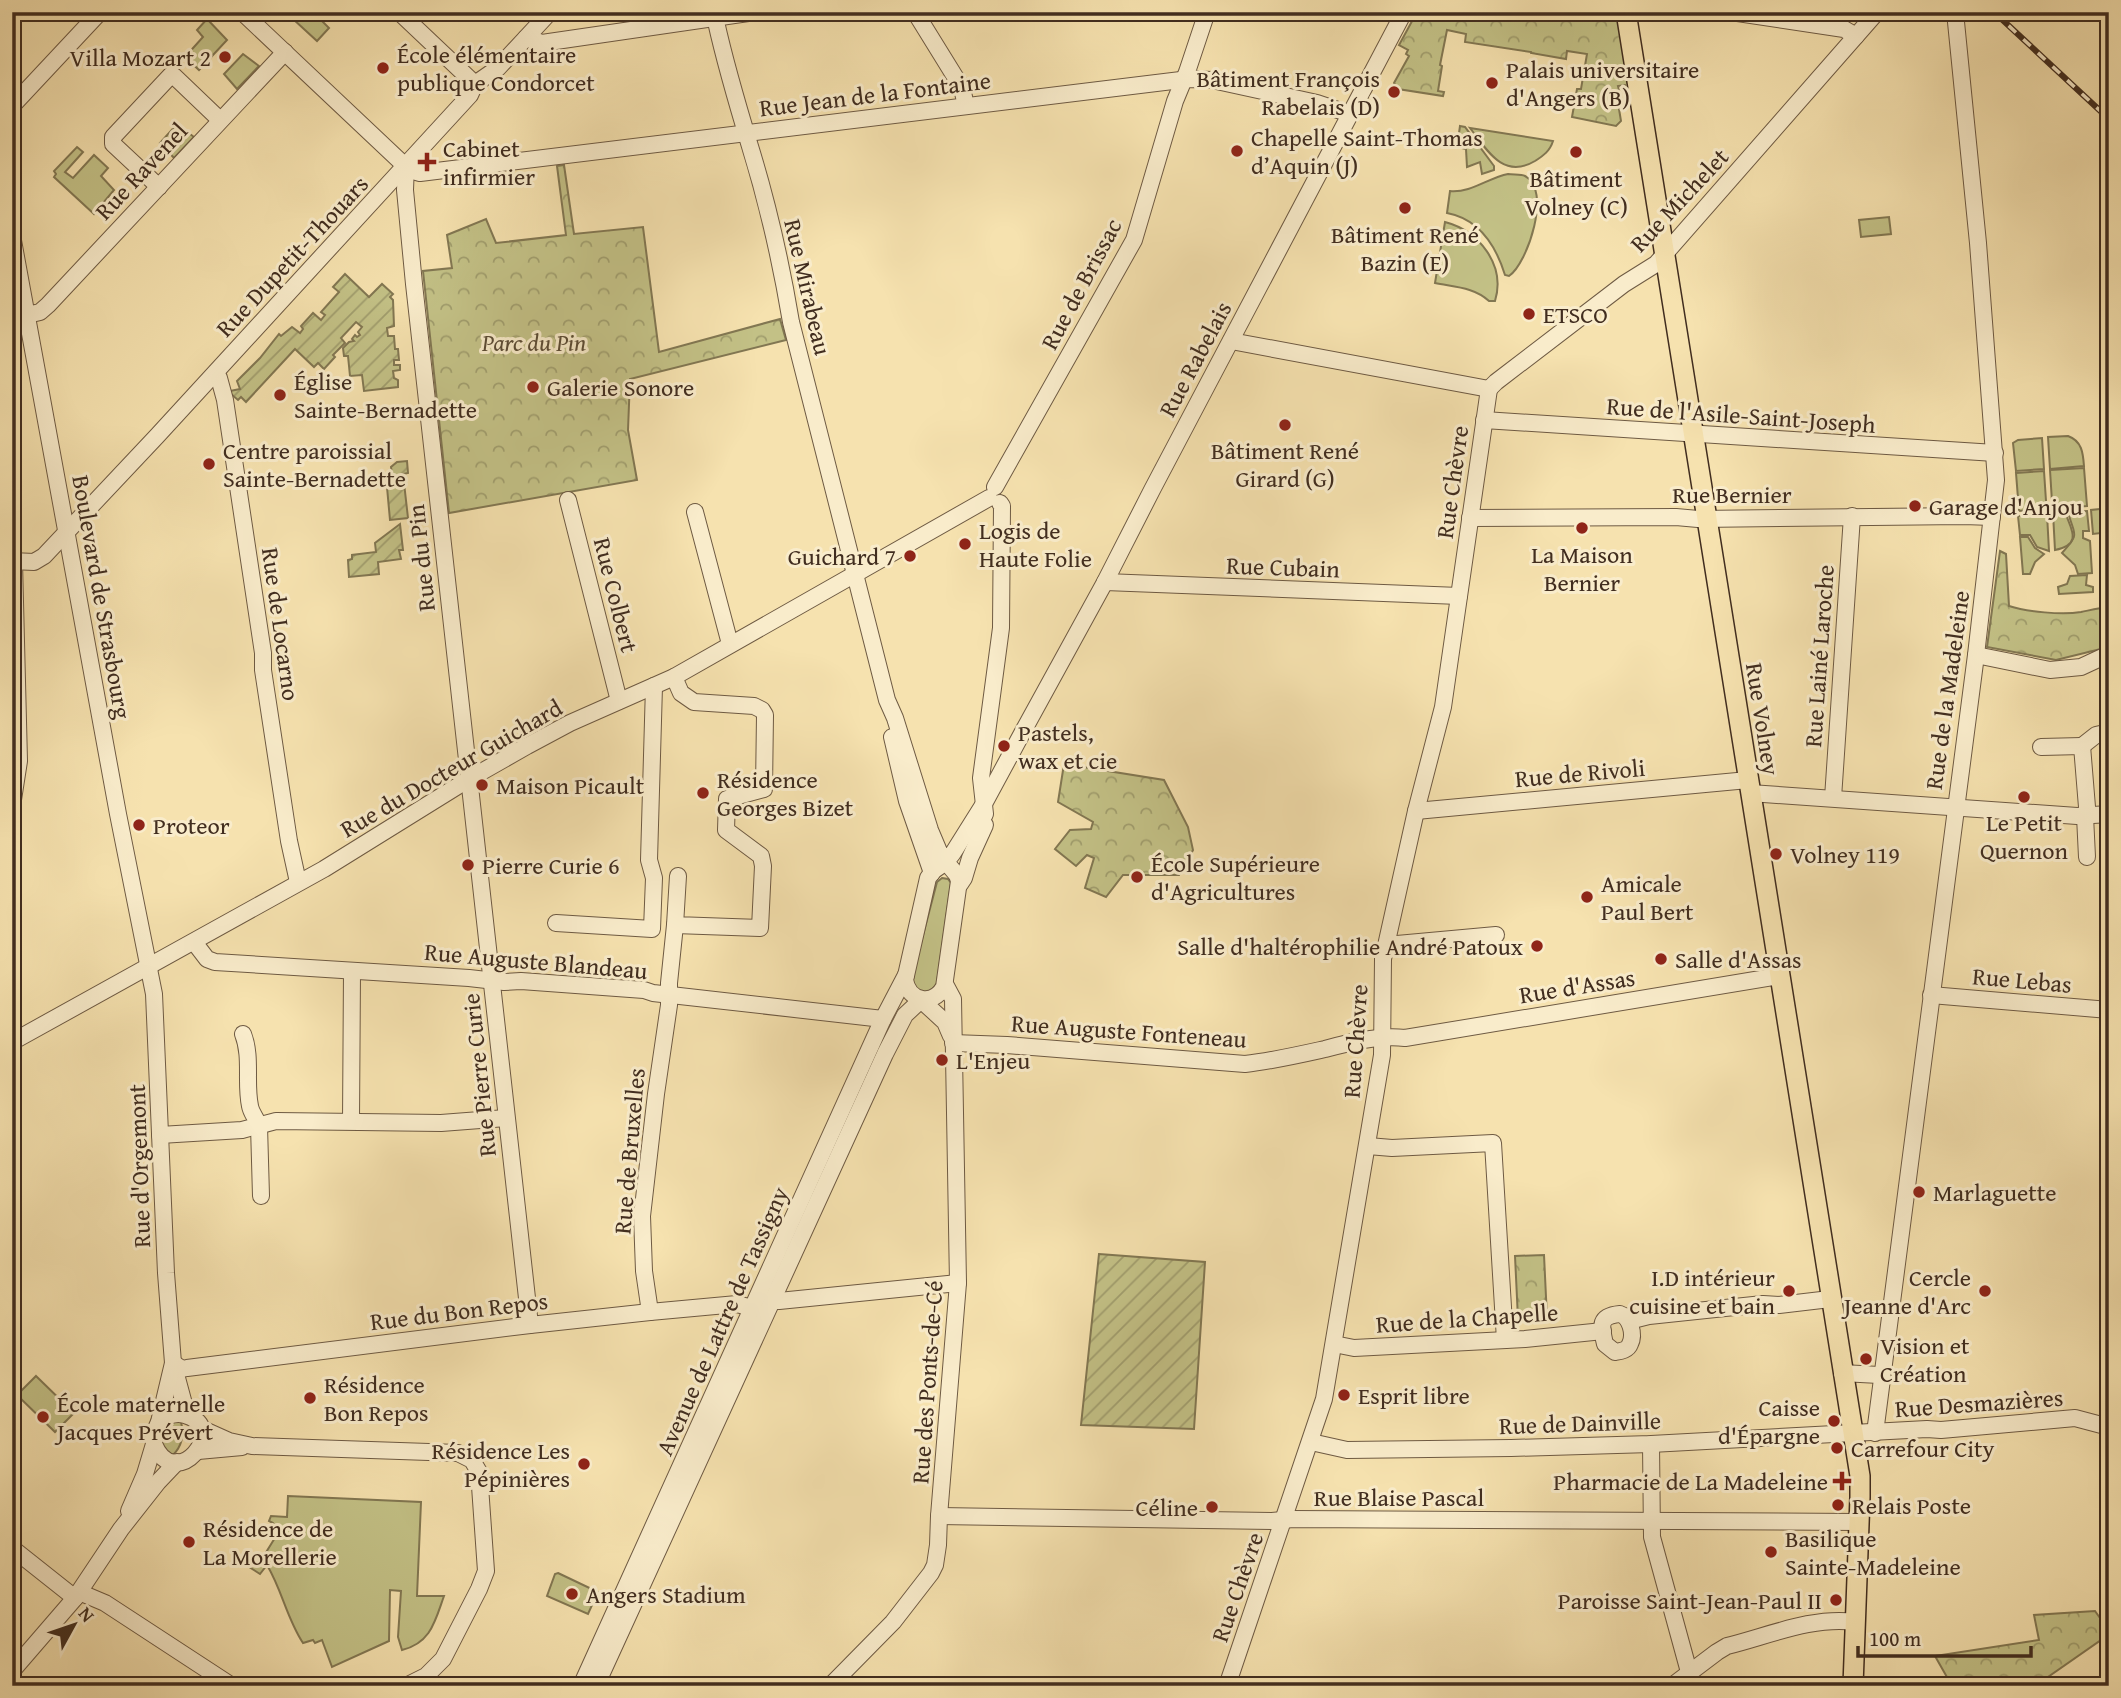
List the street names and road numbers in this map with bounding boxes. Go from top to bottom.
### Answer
street label: Rue Jean de la Fontaine [757,62,993,126]
street label: Rue Ravenel [87,114,196,228]
street label: Rue Michelet [1621,140,1737,260]
street label: Rue Dupetit-Thouars [208,167,376,345]
street label: Rue de Brissac [1032,212,1130,356]
street label: Rue Mirabeau [775,215,841,359]
street label: Rue Rabelais [1150,295,1240,423]
street label: Rue de l'Asile-Saint-Joseph [1605,388,1877,442]
street label: Rue Chèvre [1427,423,1477,541]
street label: Boulevard de Strasbourg [63,472,141,722]
street label: Rue Bernier [1672,477,1792,512]
street label: Rue du Pin [398,502,444,613]
street label: Rue Colbert [585,534,647,657]
street label: Rue de Locarno [253,545,309,703]
street label: Rue Cubain [1226,548,1341,586]
street label: Rue Lainé Laroche [1795,564,1843,748]
street label: Rue de la Madeleine [1916,588,1978,792]
street label: Rue Volney [1737,660,1789,778]
street label: Rue du Docteur Guichard [333,690,569,846]
street label: Rue de Rivoli [1513,750,1647,796]
street label: Rue Auguste Blandeau [423,934,649,988]
street label: Rue Lebas [1971,958,2073,1002]
street label: Rue d'Assas [1517,960,1637,1012]
street label: Rue Chèvre [1334,983,1376,1099]
street label: Rue Pierre Curie [453,992,505,1158]
street label: Rue Auguste Fonteneau [1010,1005,1248,1057]
street label: Rue de Bruxelles [604,1067,654,1235]
street label: Rue d'Orgemont [119,1083,159,1248]
street label: Avenue de Lattre de Tassigny [647,1181,797,1461]
street label: Rue des Ponts-de-Cé [902,1279,952,1485]
street label: Rue du Bon Repos [368,1283,550,1339]
street label: Rue de la Chapelle [1375,1294,1559,1342]
street label: Rue Desmazières [1894,1380,2064,1426]
street label: Rue de Dainville [1498,1403,1662,1443]
street label: Rue Blaise Pascal [1314,1480,1484,1515]
street label: Rue Chèvre [1202,1527,1272,1647]

